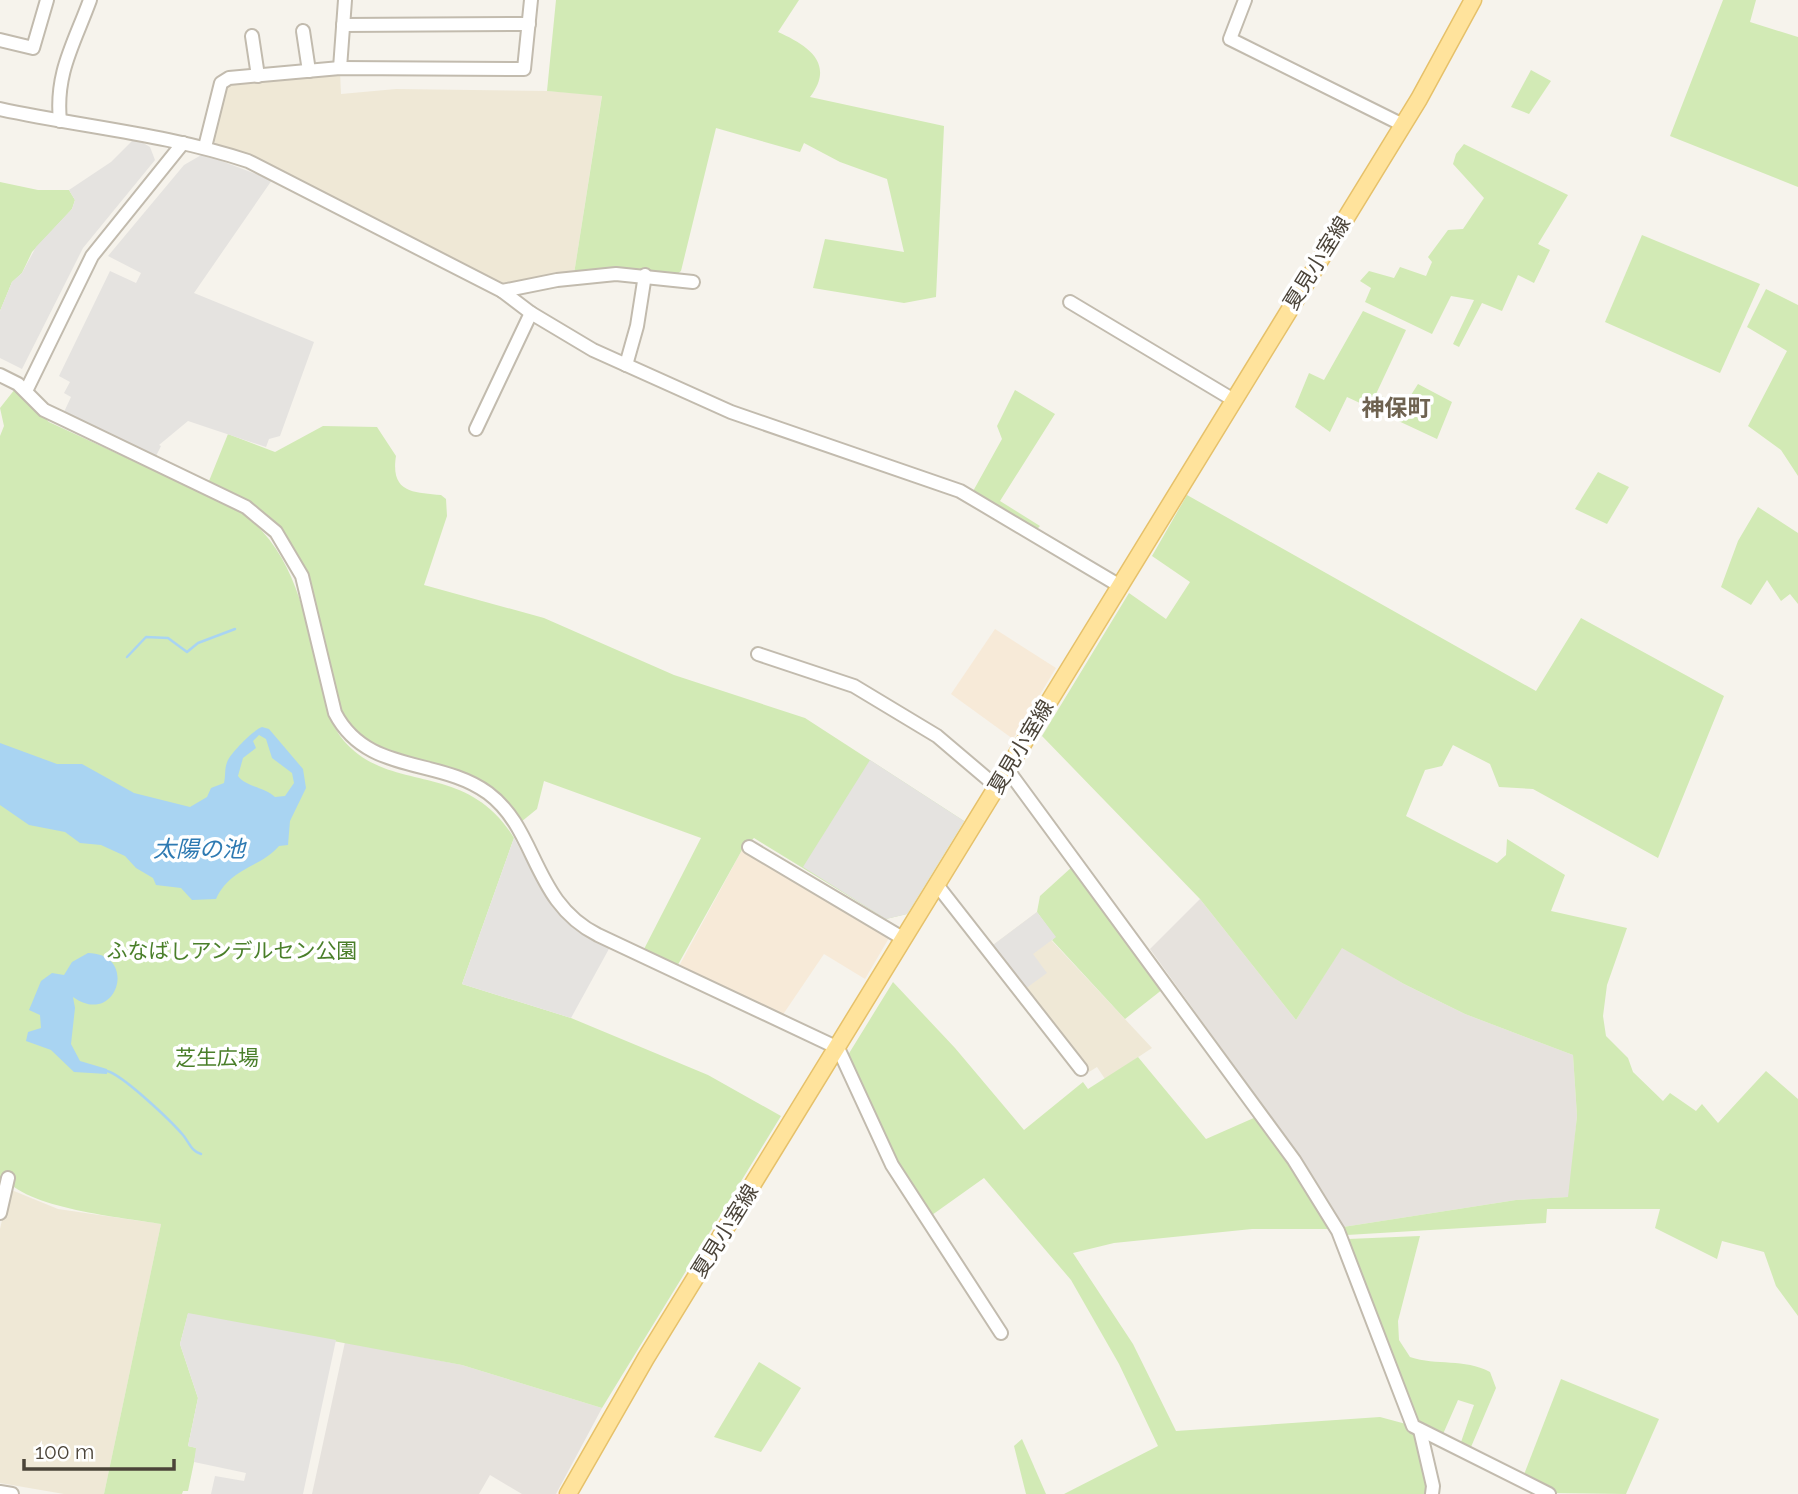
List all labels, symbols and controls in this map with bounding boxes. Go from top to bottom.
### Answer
street label: 夏見小室線 [1278,212,1355,314]
district label: 神保町 [1362,394,1431,421]
street label: 夏見小室線 [983,695,1058,798]
water label: 太陽の池 [153,835,247,862]
park label: ふなばしアンデルセン公園 [106,938,358,963]
park label: 芝生広場 [175,1045,259,1070]
street label: 夏見小室線 [686,1180,763,1282]
scale bar [24,1428,175,1472]
text: 100 m [35,1439,94,1464]

